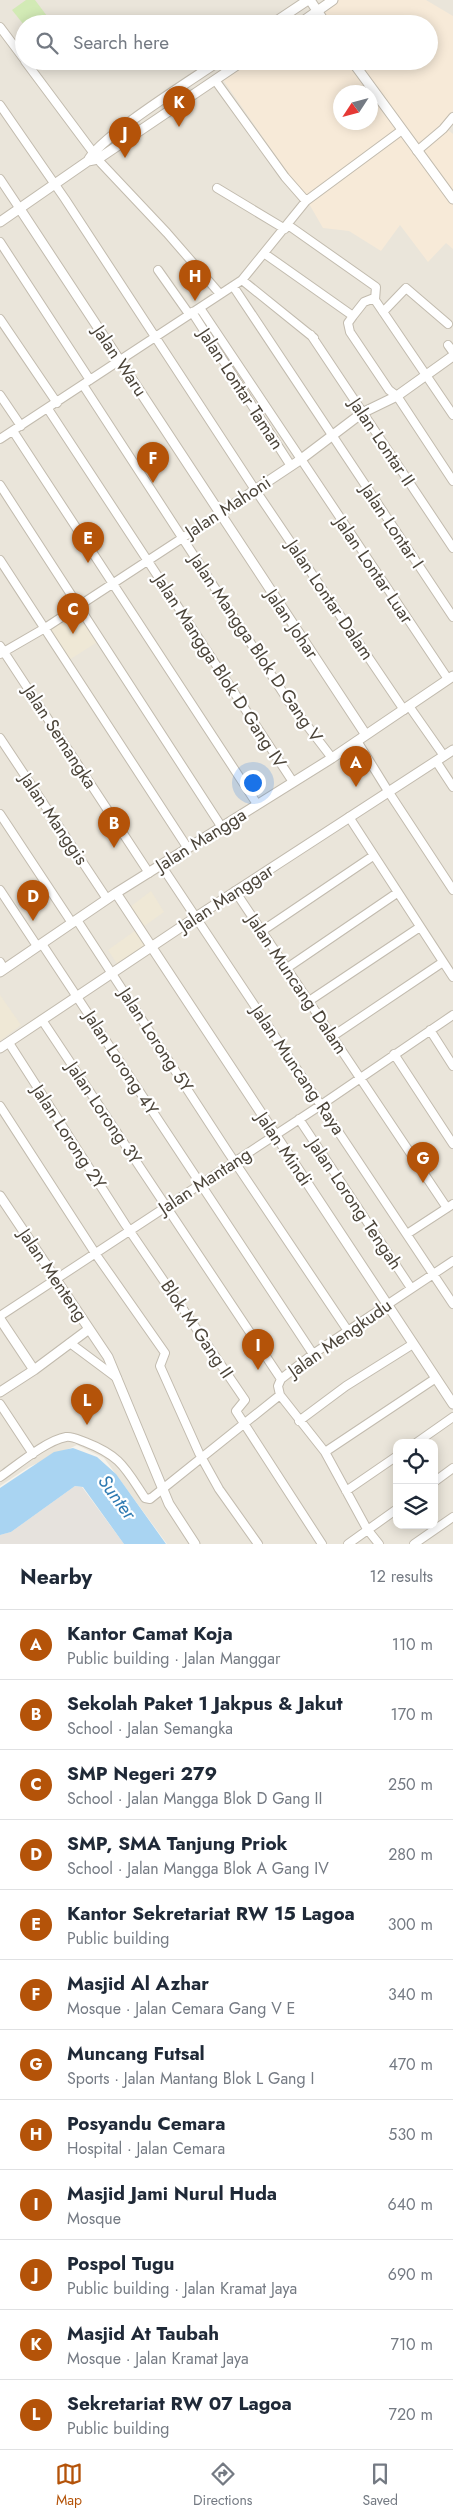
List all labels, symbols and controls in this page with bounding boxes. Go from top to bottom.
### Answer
search box [15,15,438,70]
icon: search [33,29,61,57]
text: Search here [73,29,169,56]
north arrow [333,85,378,130]
pin: K [163,86,195,127]
pin: J [109,117,141,158]
pin: H [179,260,211,301]
street label: Jalan Waru [85,319,153,402]
street label: Jalan Lontar Taman [191,322,290,455]
street label: Jalan Lontar II [342,391,421,491]
pin: F [137,442,169,483]
street label: Jalan Mahoni [178,470,276,545]
street label: Jalan Lontar I [353,477,430,573]
street label: Jalan Lontar Luar [327,509,420,630]
pin: E [72,522,104,563]
street label: Jalan Lontar Dalam [279,533,380,665]
street label: Jalan Mangga Blok D Gang V [182,547,329,748]
street label: Jalan Mangga Blok D Gang IV [146,567,293,773]
street label: Jalan Johar [258,582,325,665]
pin: C [57,593,89,634]
street label: Jalan Semangka [16,678,103,794]
pin: A [340,746,372,787]
street label: Jalan Manggis [13,766,94,870]
your location [240,770,266,796]
street label: Jalan Mangga [149,802,251,879]
pin: B [98,807,130,848]
street label: Jalan Manggar [172,857,279,940]
pin: D [17,880,49,921]
street label: Jalan Muncang Dalam [239,907,354,1059]
street label: Jalan Lorong 5Y [111,981,200,1098]
street label: Jalan Muncang Raya [244,998,351,1140]
street label: Jalan Lorong 4Y [76,1004,165,1121]
street label: Jalan Lorong 3Y [59,1055,148,1170]
street label: Jalan Lorong 2Y [24,1078,113,1195]
street label: Jalan Mindi [249,1105,318,1191]
street label: Jalan Lorong Tengah [300,1132,409,1275]
street label: Jalan Mantang [152,1141,257,1222]
pin: G [407,1142,439,1183]
street label: Jalan Menteng [11,1222,94,1327]
street label: Blok M Gang II [154,1275,240,1383]
street label: Jalan Mengkudu [281,1293,397,1385]
pin: I [242,1329,274,1370]
pin: L [71,1384,103,1425]
map controls [393,1439,438,1529]
button: locate [393,1439,438,1484]
water label: Sunter [91,1469,144,1526]
button: layers [393,1484,438,1529]
text: Nearby [20,1562,92,1592]
text: 12 results [370,1565,433,1588]
text: Kantor Camat Koja [67,1620,233,1647]
text: A [30,1633,42,1656]
text: 110 m [392,1633,433,1656]
text: Public building · Jalan Manggar [67,1647,280,1670]
text: Sekolah Paket 1 Jakpus & Jakut [67,1690,342,1717]
text: B [31,1703,41,1726]
text: 170 m [391,1703,433,1726]
text: School · Jalan Semangka [67,1717,233,1740]
text: SMP Negeri 279 [67,1760,217,1787]
text: C [30,1773,42,1796]
text: 250 m [388,1773,433,1796]
text: School · Jalan Mangga Blok D Gang II [67,1787,322,1810]
text: SMP, SMA Tanjung Priok [67,1830,288,1857]
text: D [30,1843,42,1866]
text: 280 m [388,1843,433,1866]
text: School · Jalan Mangga Blok A Gang IV [67,1857,329,1880]
text: Kantor Sekretariat RW 15 Lagoa [67,1900,355,1927]
text: E [31,1913,41,1936]
text: 300 m [388,1913,433,1936]
text: Public building [67,1927,169,1950]
text: Masjid Al Azhar [67,1970,209,1997]
text: F [32,1983,40,2006]
text: 340 m [388,1983,433,2006]
text: Mosque · Jalan Cemara Gang V E [67,1997,295,2020]
text: Muncang Futsal [67,2040,205,2067]
text: G [29,2053,43,2076]
text: 470 m [388,2053,433,2076]
text: Sports · Jalan Mantang Blok L Gang I [67,2067,314,2090]
text: Posyandu Cemara [67,2110,226,2137]
text: H [30,2123,42,2146]
text: 530 m [388,2123,433,2146]
text: Hospital · Jalan Cemara [67,2137,225,2160]
text: Masjid Jami Nurul Huda [67,2180,277,2207]
text: I [33,2193,39,2216]
text: 640 m [388,2193,433,2216]
text: Mosque [67,2207,121,2230]
text: Pospol Tugu [67,2250,174,2277]
text: J [33,2263,39,2286]
text: 690 m [388,2263,433,2286]
text: Public building · Jalan Kramat Jaya [67,2277,297,2300]
text: Masjid At Taubah [67,2320,219,2347]
text: K [30,2333,42,2356]
text: 710 m [391,2333,433,2356]
text: Mosque · Jalan Kramat Jaya [67,2347,249,2370]
text: Sekretariat RW 07 Lagoa [67,2390,292,2417]
text: L [32,2403,40,2426]
text: 720 m [389,2403,433,2426]
text: Public building [67,2417,169,2440]
tab: Map [55,2460,83,2510]
tab: Directions [193,2460,252,2510]
tab: Saved [362,2460,398,2510]

